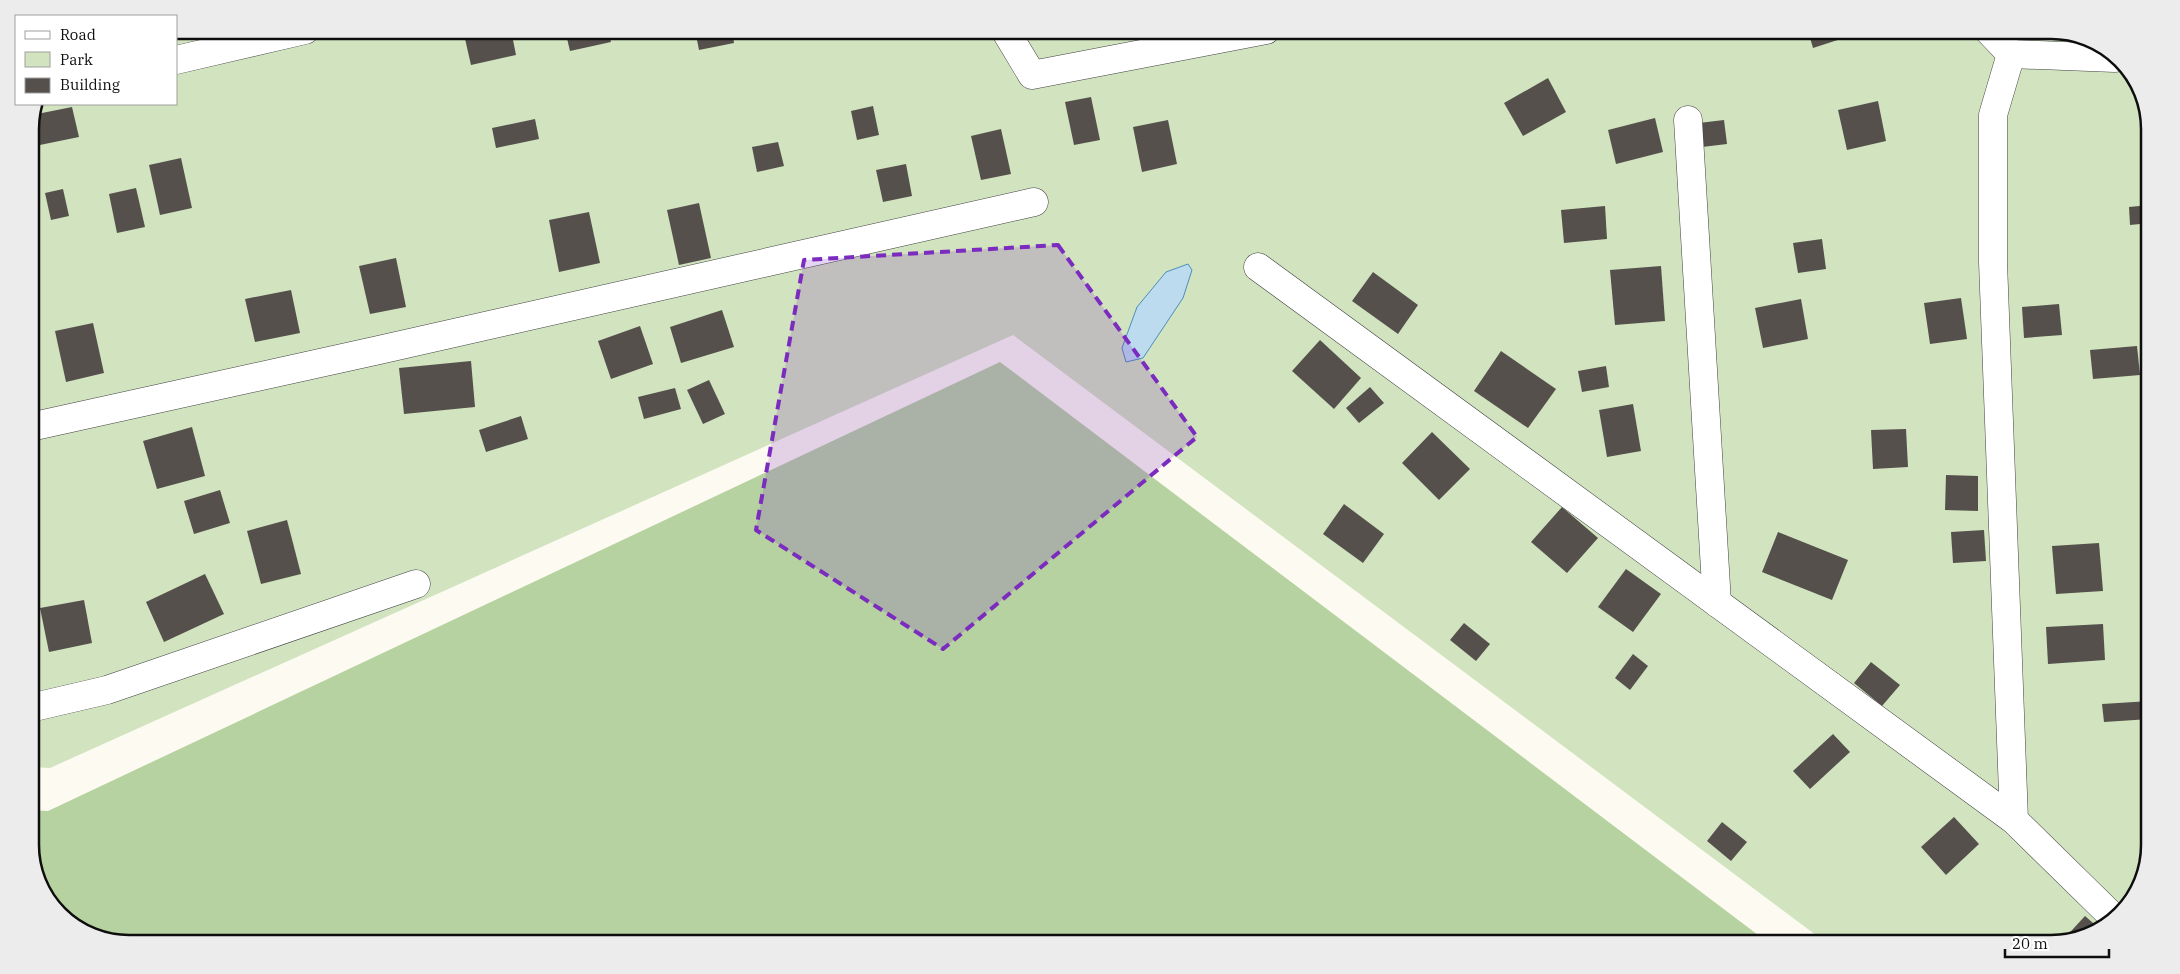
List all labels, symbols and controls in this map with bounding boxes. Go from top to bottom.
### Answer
legend [15,15,178,105]
text: Road [60,25,96,44]
text: Park [60,50,93,69]
text: Building [60,75,120,94]
scale bar [2005,926,2109,958]
text: 20 m [2012,934,2048,953]

